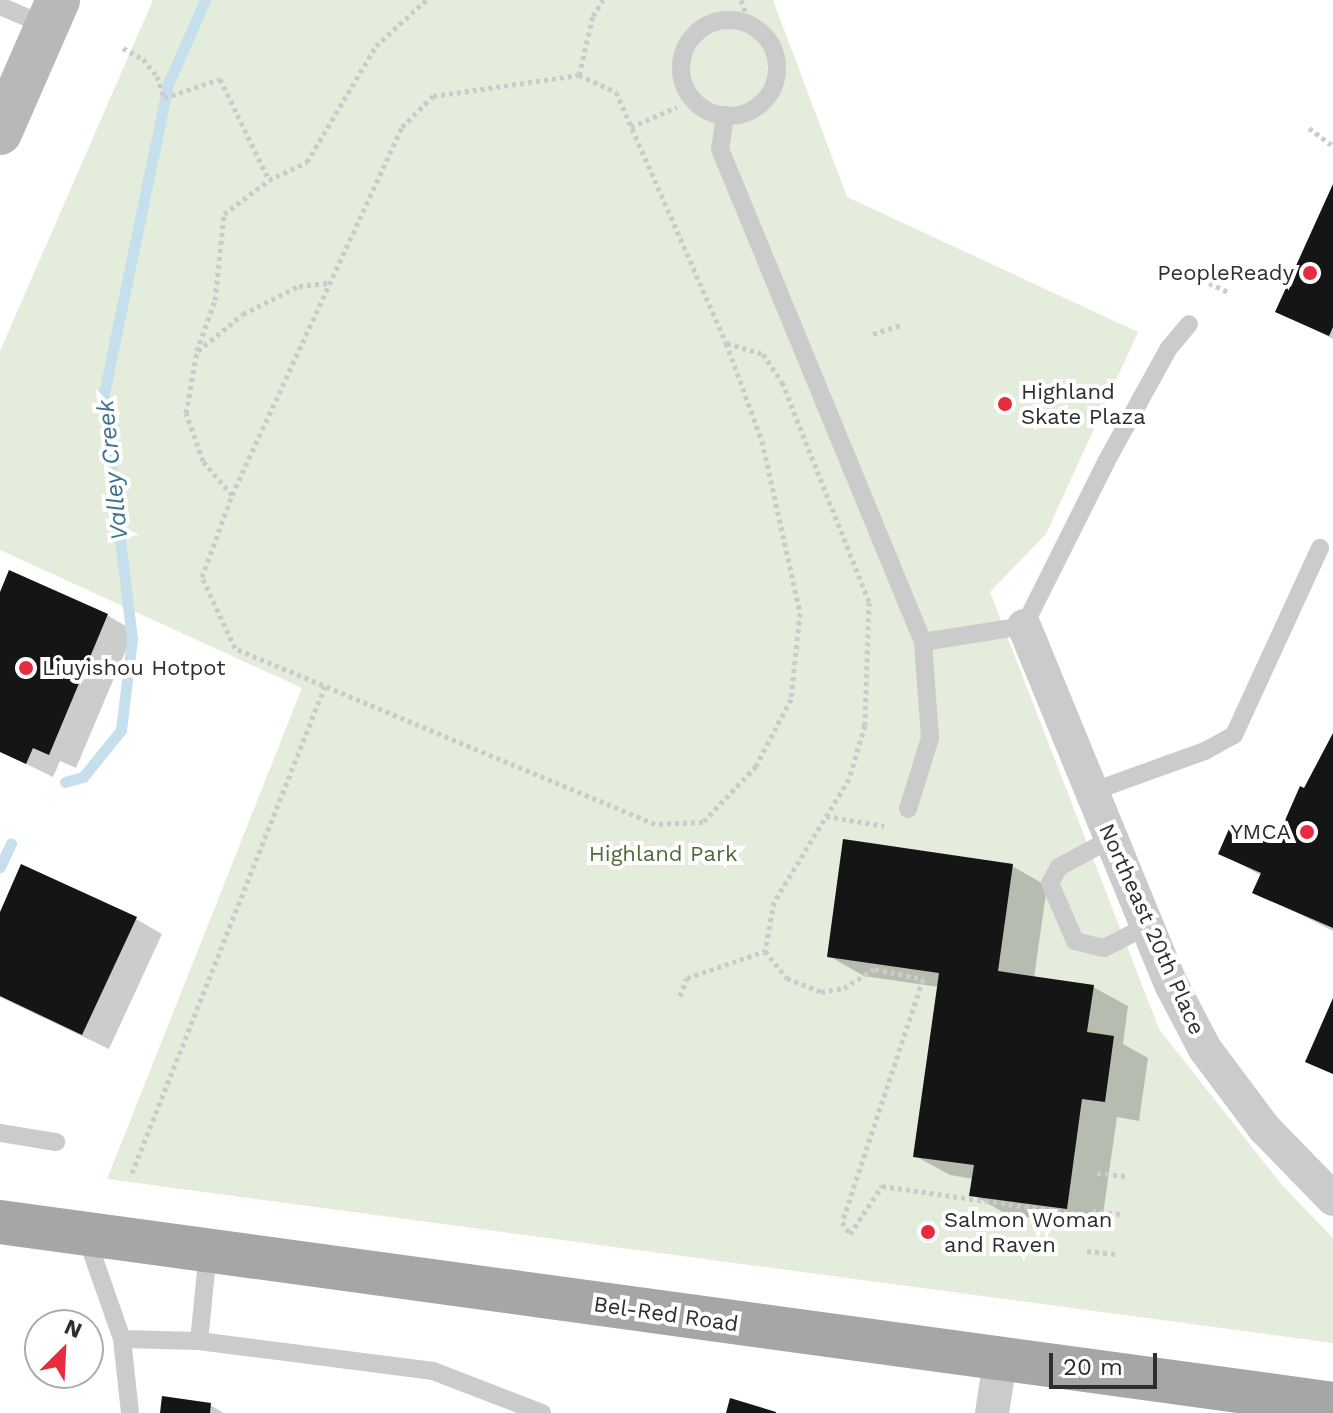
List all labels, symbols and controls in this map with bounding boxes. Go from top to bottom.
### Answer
place label: PeopleReady [1157,260,1294,286]
marker: PeopleReady [1301,264,1319,282]
place label: Highland Skate Plaza [1021,378,1146,430]
marker: Highland Skate Plaza [996,395,1014,413]
water label: Valley Creek [91,398,135,542]
place label: Liuyishou Hotpot [42,655,225,681]
marker: Liuyishou Hotpot [17,659,35,677]
street label: Northeast 20th Place [1094,819,1210,1039]
place label: YMCA [1230,819,1291,845]
marker: YMCA [1298,823,1316,841]
park label: Highland Park [589,841,737,867]
place label: Salmon Woman and Raven [944,1206,1113,1258]
marker: Salmon Woman and Raven [919,1223,937,1241]
street label: Bel-Red Road [592,1291,740,1337]
north arrow [24,1309,104,1389]
text: N [61,1314,86,1343]
scale bar [1053,1337,1161,1387]
text: 20 m [1063,1353,1123,1381]

